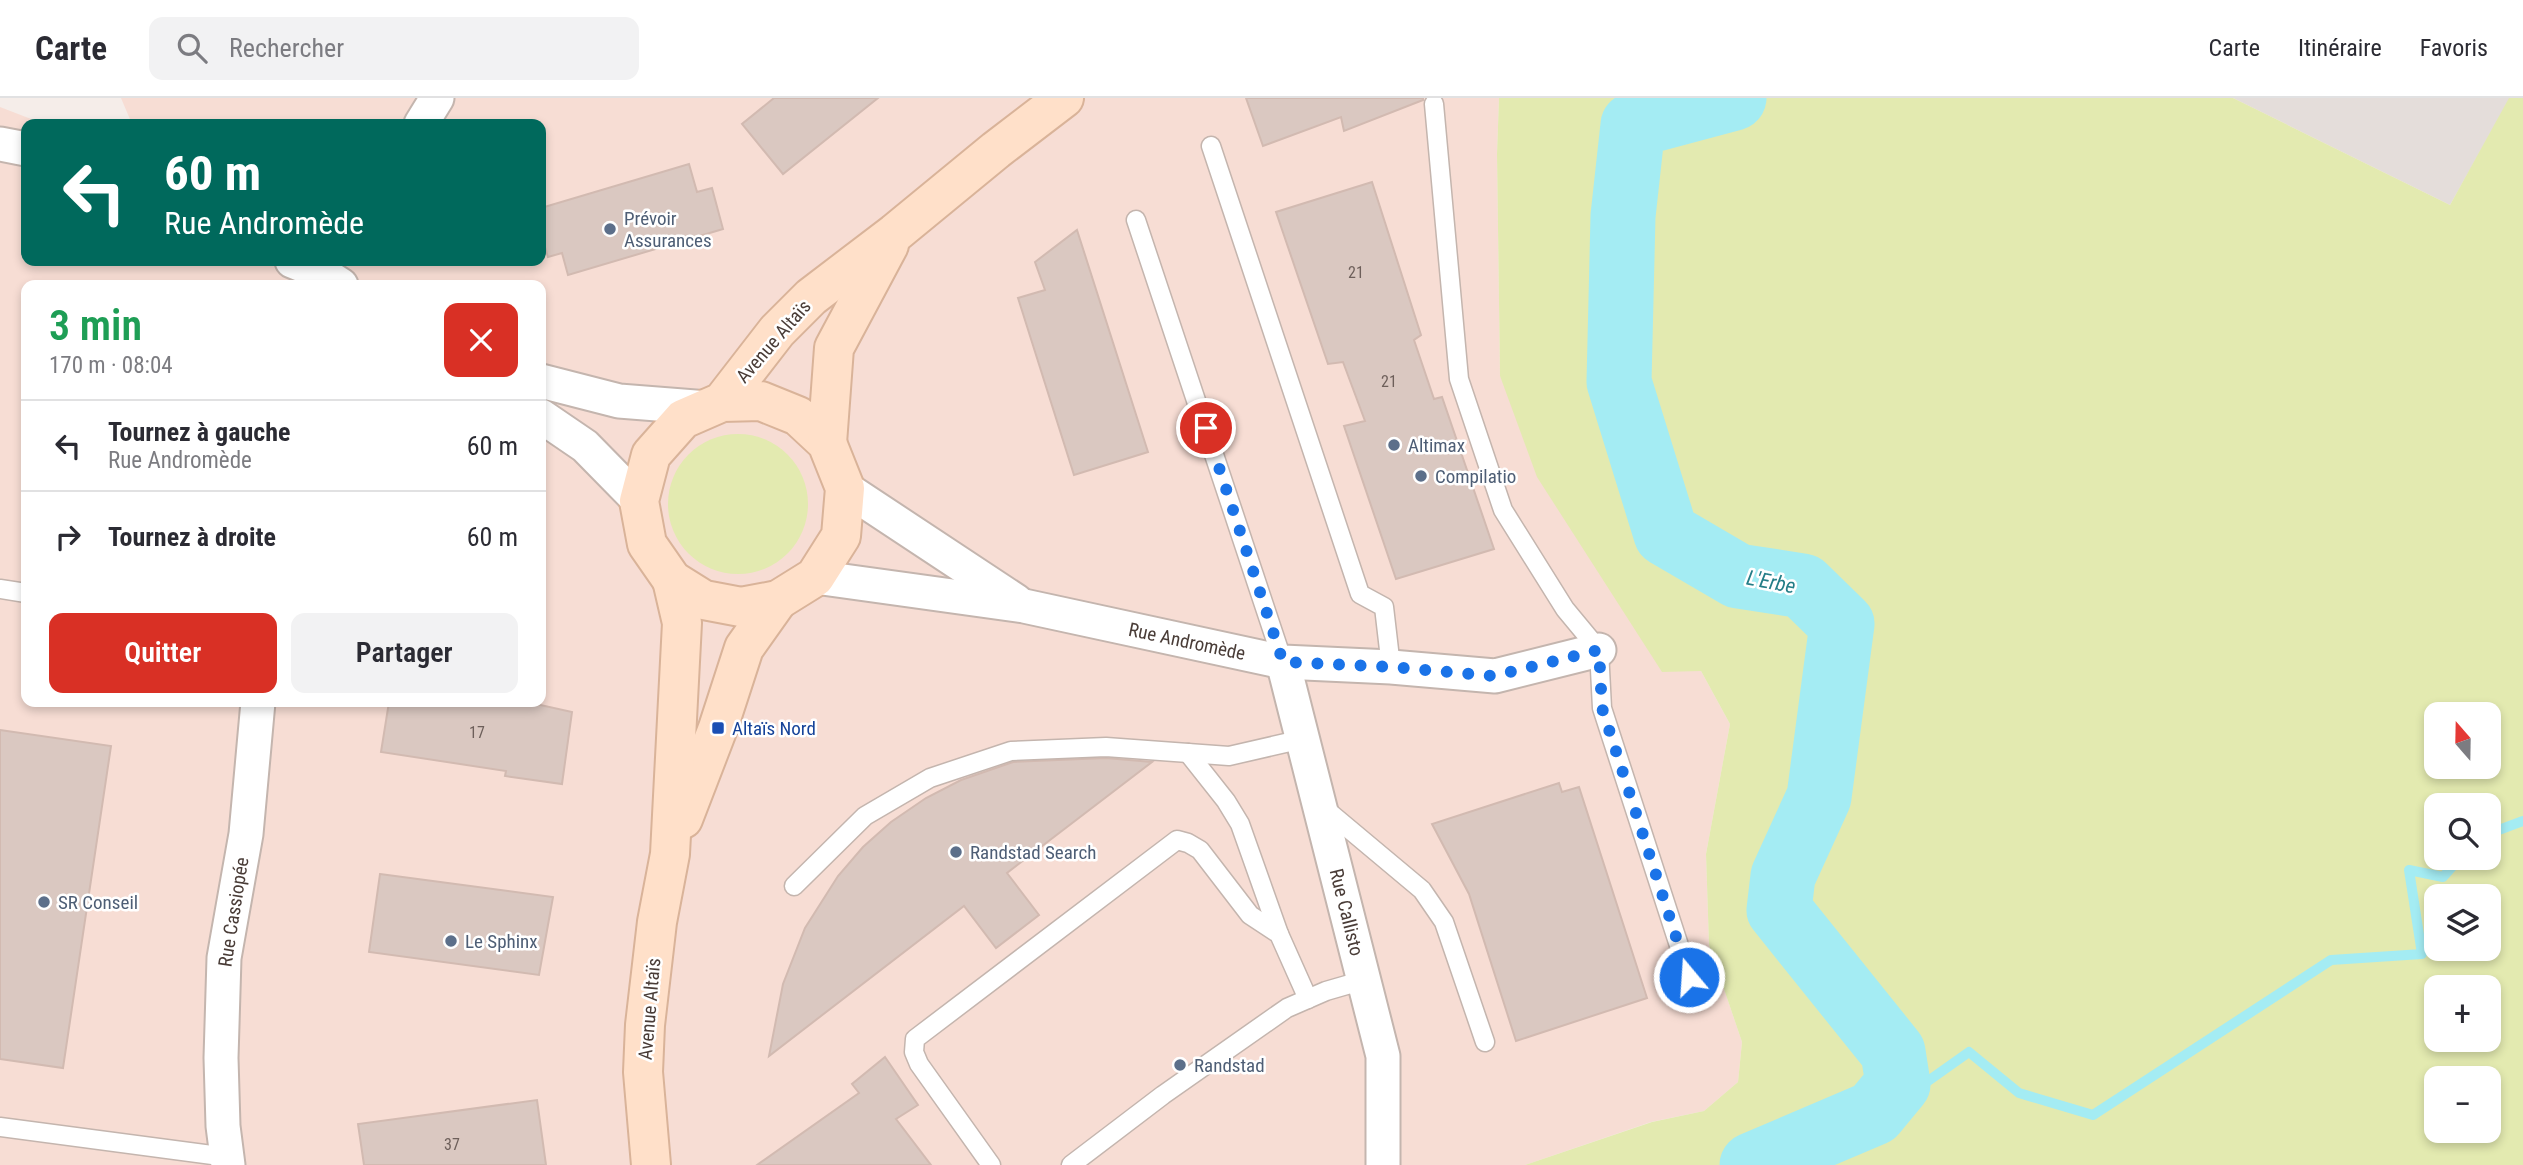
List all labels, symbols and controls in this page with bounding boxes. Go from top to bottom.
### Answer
search box [149,17,639,80]
text: Carte [35,29,107,68]
icon: search [173,29,211,67]
text: Rechercher [229,33,344,63]
text: Carte [2209,34,2260,62]
text: Itinéraire [2298,34,2382,62]
text: Favoris [2420,34,2488,62]
text: 60 m [164,145,261,202]
icon: left [49,147,140,238]
text: Rue Andromède [164,204,364,242]
place label: Prévoir Assurances [624,207,712,252]
marker: Prévoir Assurances [602,221,618,237]
house number: 21 [1348,263,1364,282]
street label: Avenue Altaïs [731,295,816,387]
text: 3 min [49,301,142,350]
button: close [444,303,518,377]
text: 170 m · 08:04 [49,352,173,379]
house number: 21 [1381,372,1397,391]
pin [1176,398,1236,458]
icon: arrive [1187,409,1225,447]
text: Tournez à gauche [108,417,290,447]
icon: left [49,427,87,465]
text: 60 m [467,431,518,461]
place label: Altimax [1408,434,1465,457]
marker: Altimax [1386,437,1402,453]
text: Rue Andromède [108,447,252,474]
place label: Compilatio [1435,465,1516,488]
marker: Compilatio [1413,468,1429,484]
icon: right [49,518,87,556]
text: Tournez à droite [108,522,276,552]
text: 60 m [467,522,518,552]
water label: L'Erbe [1745,566,1797,598]
button: Quitter [49,613,277,693]
button: Partager [291,613,518,693]
street label: Rue Andromède [1126,618,1247,665]
north arrow [2424,702,2501,779]
map controls [2424,702,2501,1143]
place label: Altaïs Nord [732,717,816,740]
marker: Altaïs Nord [710,720,726,736]
house number: 17 [469,723,485,742]
button: search [2424,793,2501,870]
place label: Randstad Search [970,841,1096,864]
marker: Randstad Search [948,844,964,860]
street label: Rue Cassiopée [213,855,254,969]
street label: Rue Callisto [1325,866,1368,958]
button: layers [2424,884,2501,961]
place label: SR Conseil [58,891,138,914]
marker: SR Conseil [36,894,52,910]
place label: Le Sphinx [465,930,538,953]
marker: Le Sphinx [443,933,459,949]
position arrow [1652,940,1726,1014]
street label: Avenue Altaïs [634,957,665,1061]
button: + [2424,975,2501,1052]
place label: Randstad [1194,1054,1265,1077]
marker: Randstad [1172,1057,1188,1073]
button: − [2424,1066,2501,1143]
house number: 37 [444,1135,460,1154]

